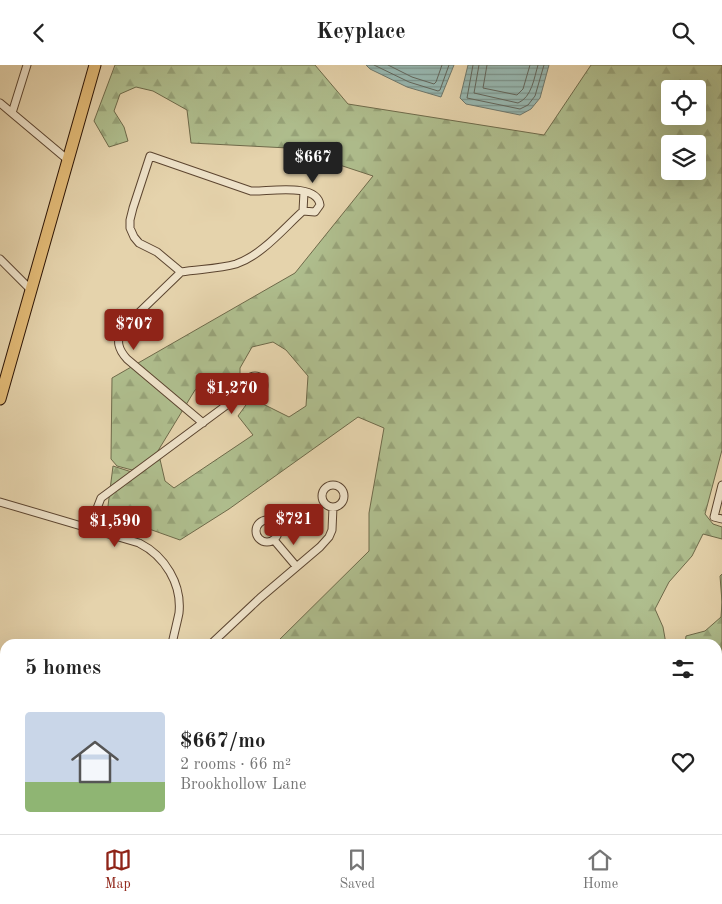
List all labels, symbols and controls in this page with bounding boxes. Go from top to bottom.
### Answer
icon: back [25,19,53,47]
icon: search [669,19,697,47]
text: Keyplace [316,21,406,43]
map controls [661,80,706,180]
button: locate [661,80,706,125]
button: layers [661,135,706,180]
pin: $667 [283,141,343,184]
text: $667 [294,150,332,166]
pin: $707 [104,309,164,351]
text: $707 [115,317,153,333]
pin: $1,270 [191,373,273,415]
text: $1,270 [207,381,257,397]
pin: $721 [264,503,324,546]
pin: $1,590 [74,505,156,548]
text: $721 [275,512,313,528]
text: $1,590 [90,514,140,530]
icon: filters [669,655,697,683]
text: 5 homes [25,658,101,679]
text: $667/mo [180,731,266,752]
icon: home [65,732,125,792]
icon: heart [669,748,697,776]
text: 2 rooms · 66 m² [180,757,291,773]
text: Brookhollow Lane [180,777,306,793]
tab: Map [104,846,132,893]
tab: Saved [339,846,375,893]
tab: Home [583,846,618,893]

